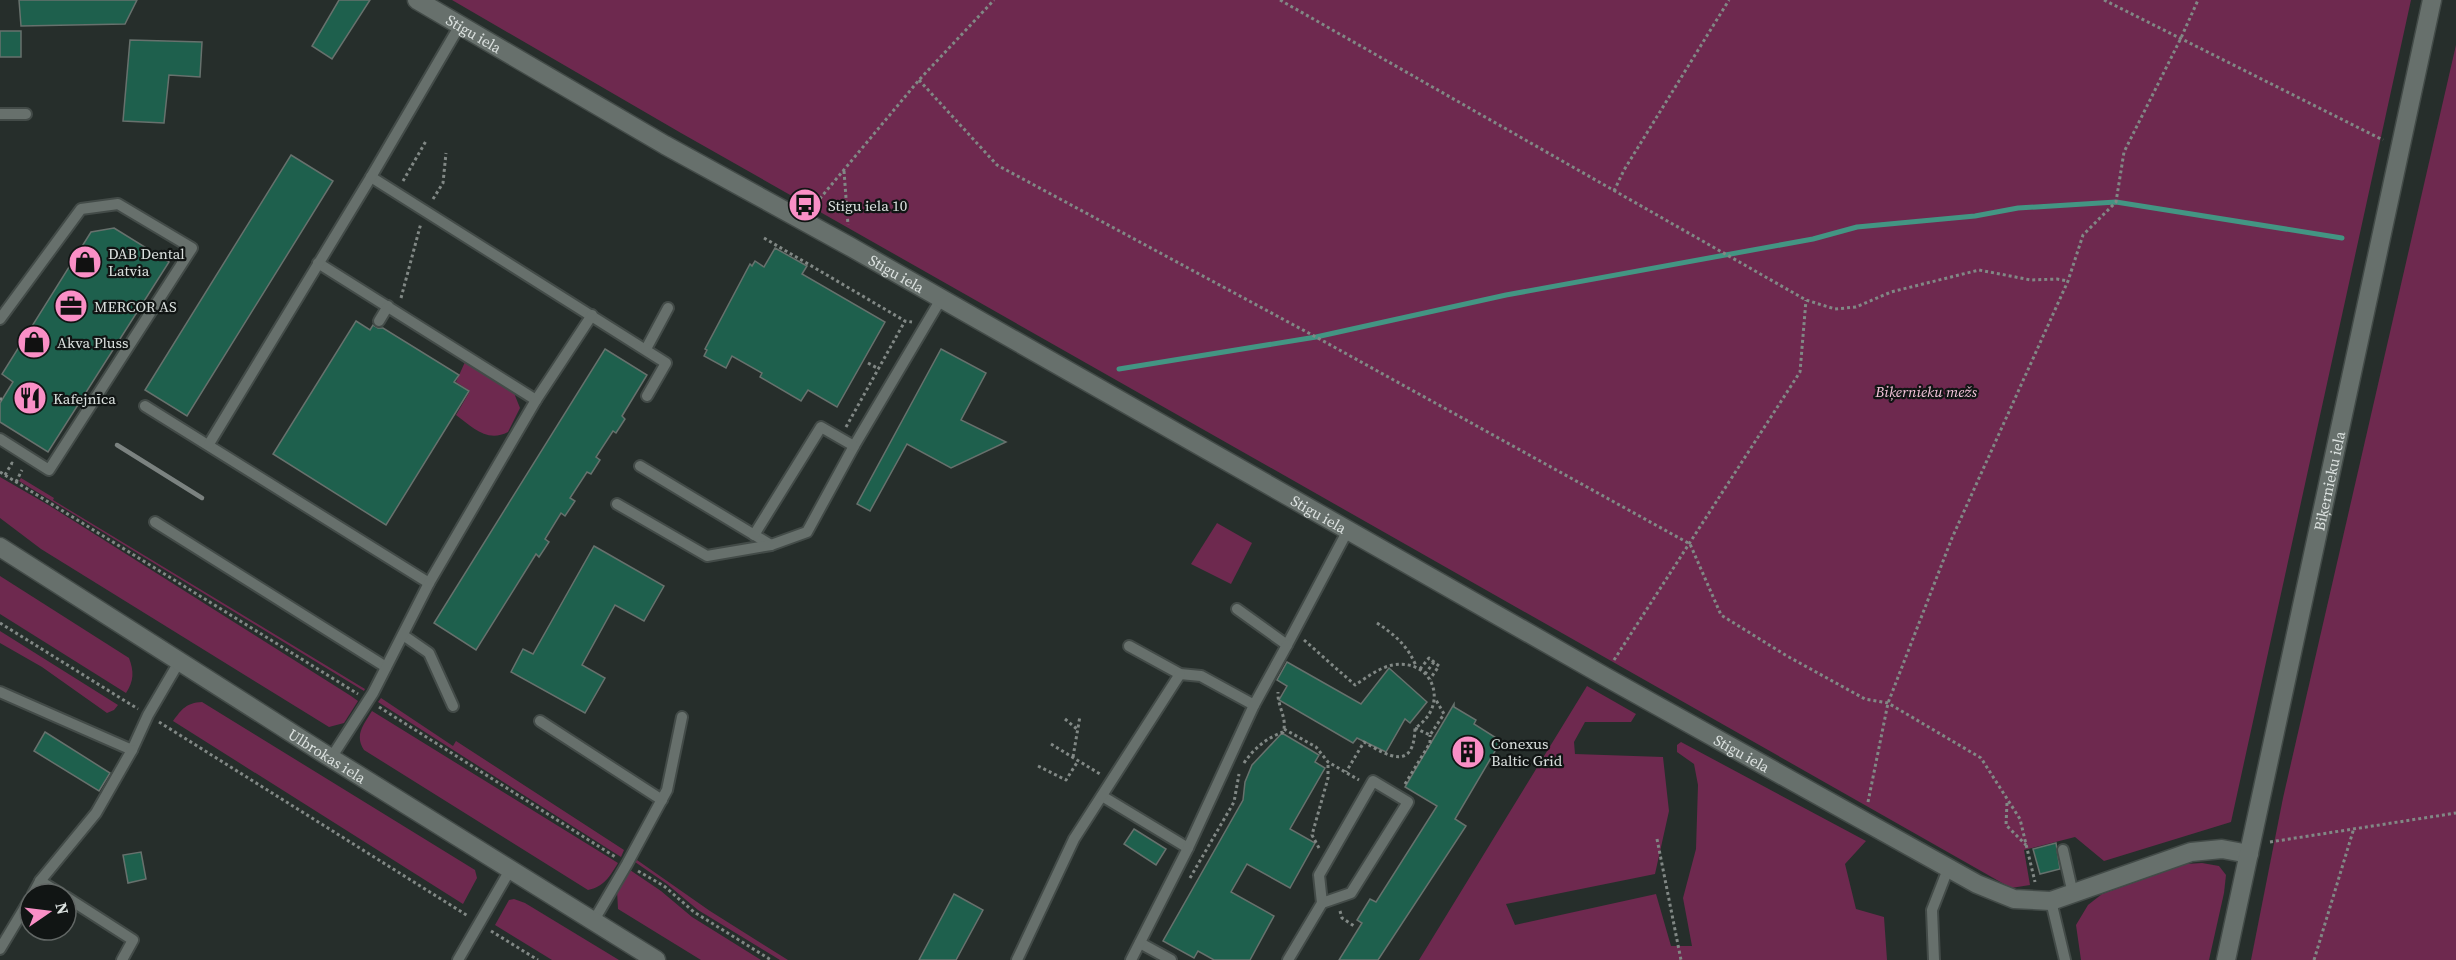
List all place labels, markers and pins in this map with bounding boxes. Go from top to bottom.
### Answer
bus stop icon: Stigu iela 10 [787,187,823,223]
place label: Stigu iela 10 [828,195,907,216]
place label: DAB Dental Latvia [108,243,185,281]
shop icon: DAB Dental Latvia [67,244,103,280]
office icon: MERCOR AS [53,288,89,324]
place label: MERCOR AS [94,296,177,317]
shop icon: Akva Pluss [16,324,52,360]
place label: Akva Pluss [57,332,129,353]
restaurant icon: Kafejnīca [12,380,48,416]
place label: Kafejnīca [53,388,116,409]
place label: Conexus Baltic Grid [1491,733,1563,771]
building icon: Conexus Baltic Grid [1450,734,1486,770]

